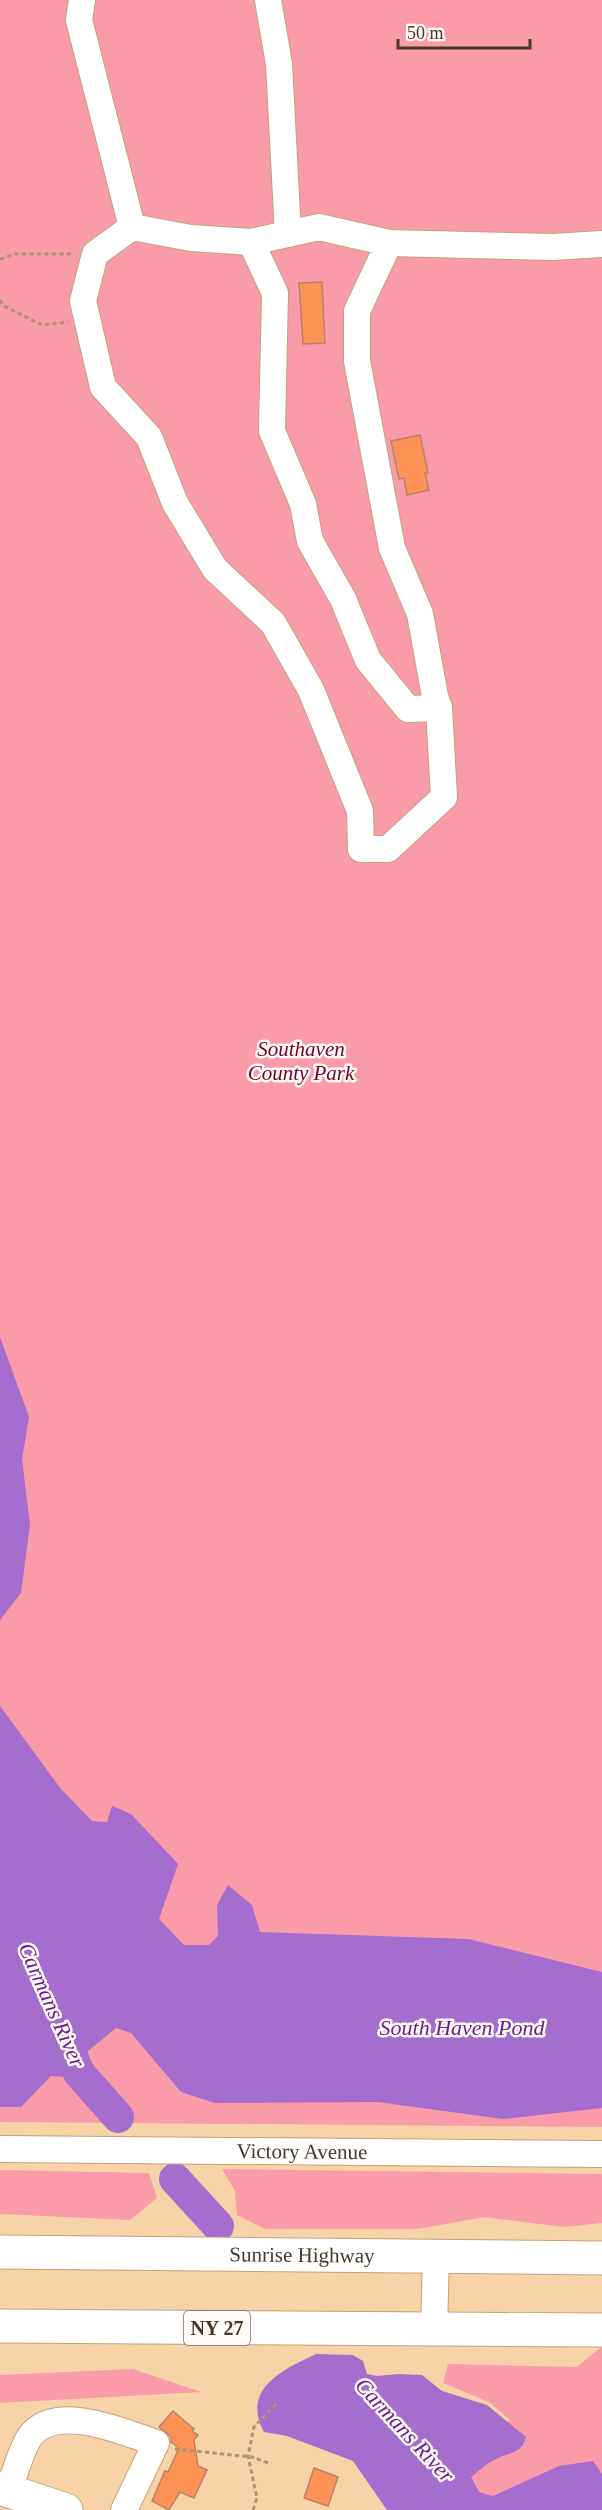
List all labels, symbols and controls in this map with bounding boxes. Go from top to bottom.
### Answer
scale bar [398,12,530,50]
text: 50 m [407,23,444,43]
park label: Southaven County Park [248,1037,355,1085]
water label: Carmans River [13,1939,91,2072]
water label: South Haven Pond [380,2015,545,2040]
street label: Victory Avenue [237,2139,367,2164]
street label: Sunrise Highway [229,2242,375,2268]
road number: NY 27 [184,2311,250,2345]
water label: Carmans River [350,2373,460,2488]

